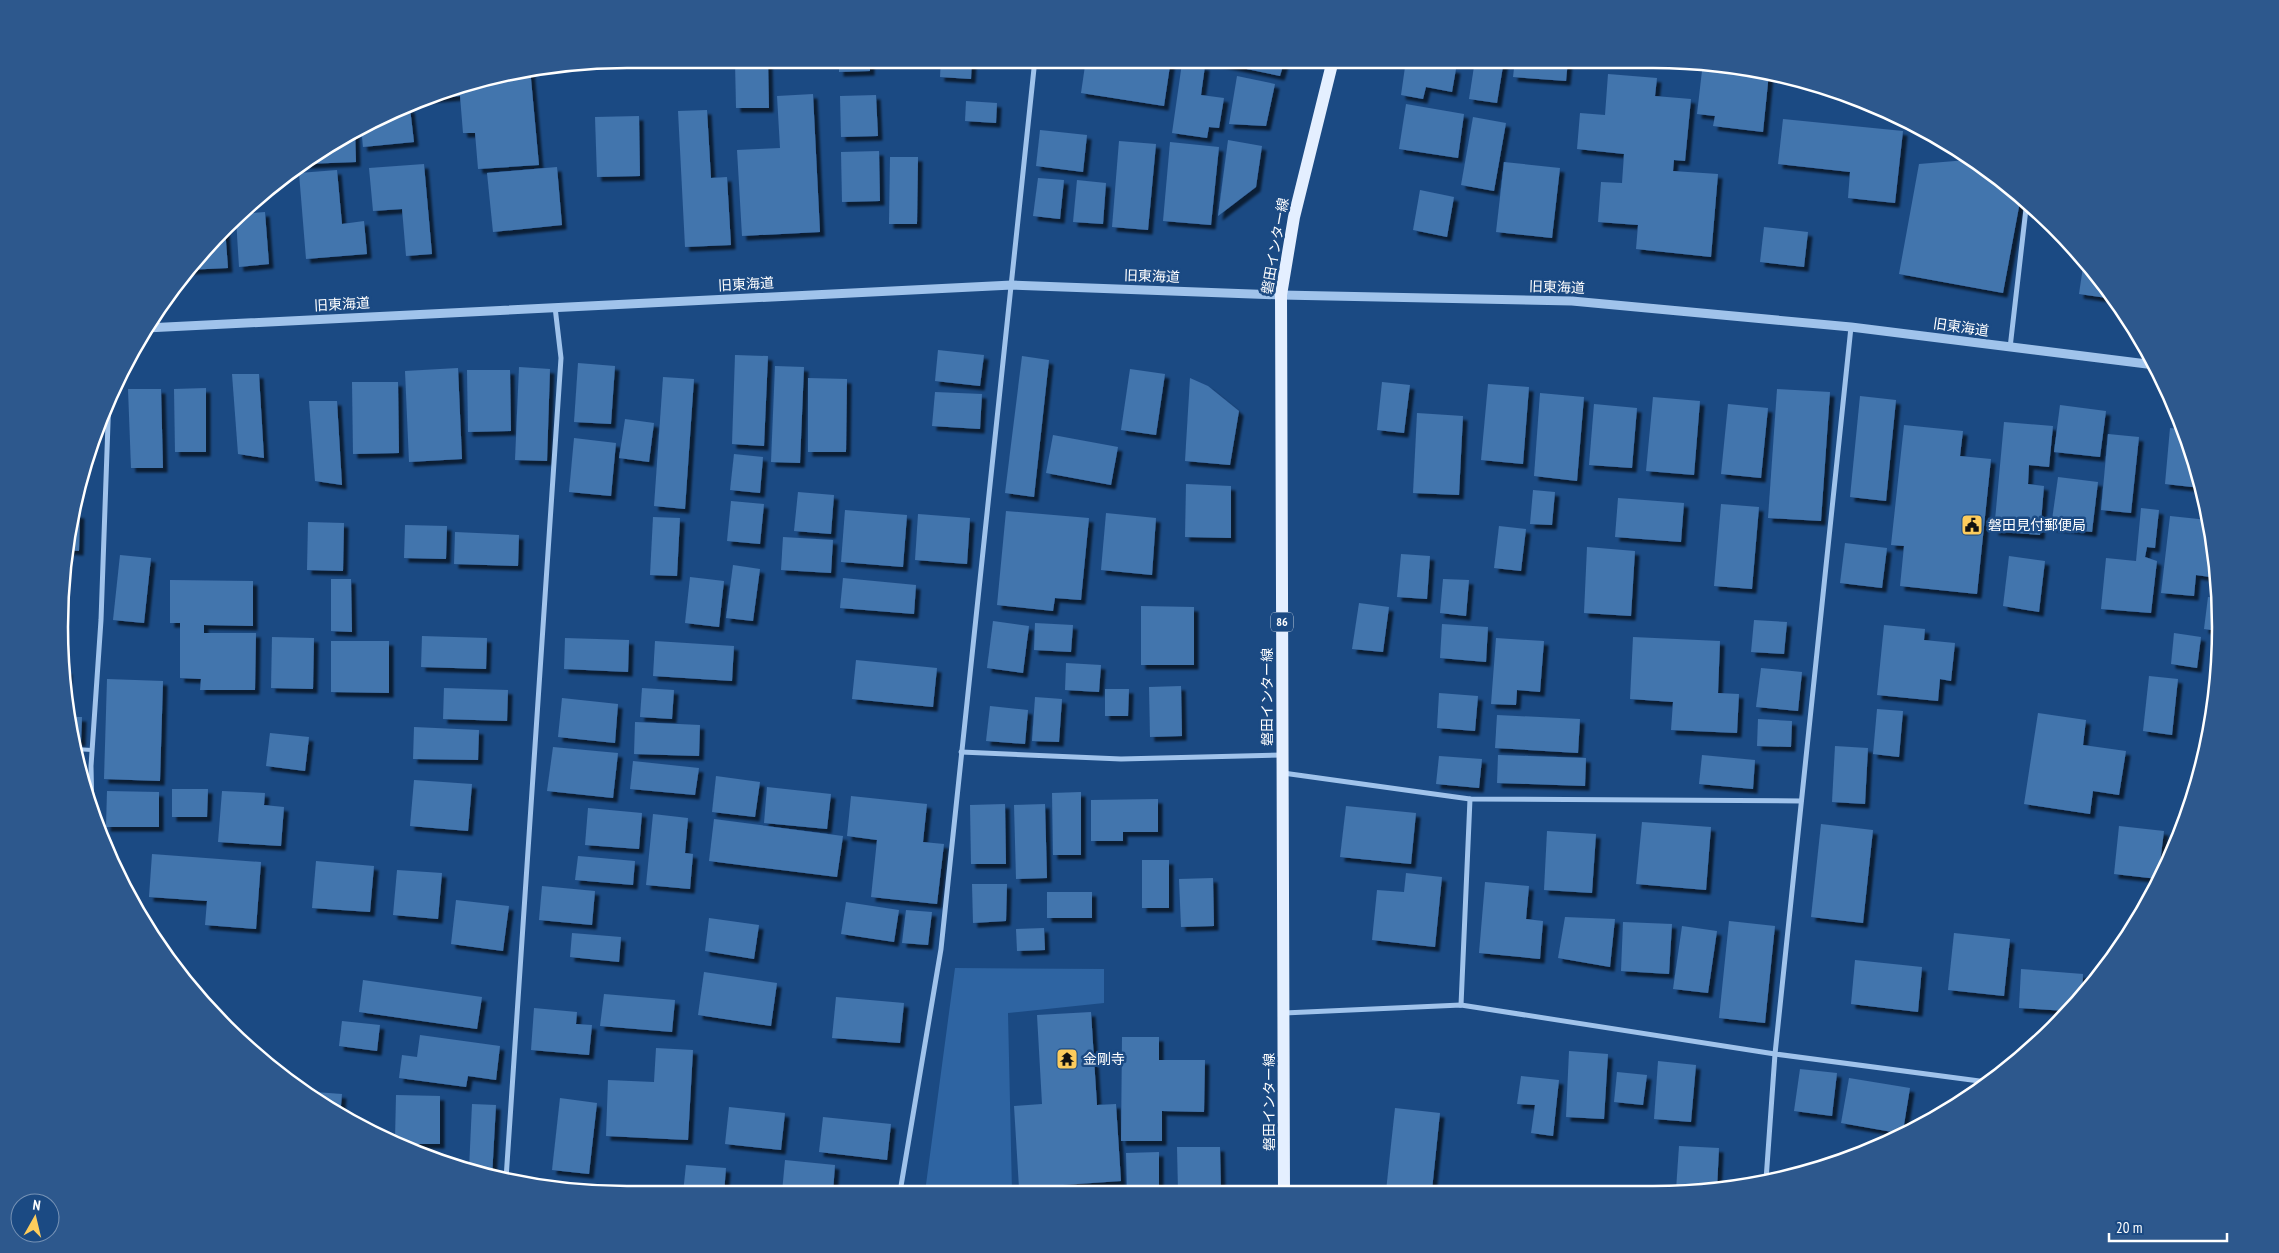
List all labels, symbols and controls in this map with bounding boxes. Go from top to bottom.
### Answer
street label: 磐田インター線 [1258,196,1292,296]
street label: 旧東海道 [1124,266,1180,286]
street label: 旧東海道 [718,274,774,294]
street label: 旧東海道 [1529,277,1585,297]
street label: 旧東海道 [314,294,370,314]
street label: 旧東海道 [1932,314,1990,340]
public building icon: 磐田見付郵便局 [1960,513,1984,537]
place label: 磐田見付郵便局 [1988,516,2086,534]
road number: 86 [1271,612,1293,632]
street label: 磐田インター線 [1258,648,1276,746]
temple icon: 金剛寺 [1055,1047,1079,1071]
place label: 金剛寺 [1083,1050,1125,1068]
street label: 磐田インター線 [1260,1053,1278,1151]
north arrow [10,1193,60,1243]
text: N [32,1196,42,1215]
scale bar [2109,1210,2226,1242]
text: 20 m [2116,1218,2142,1237]

